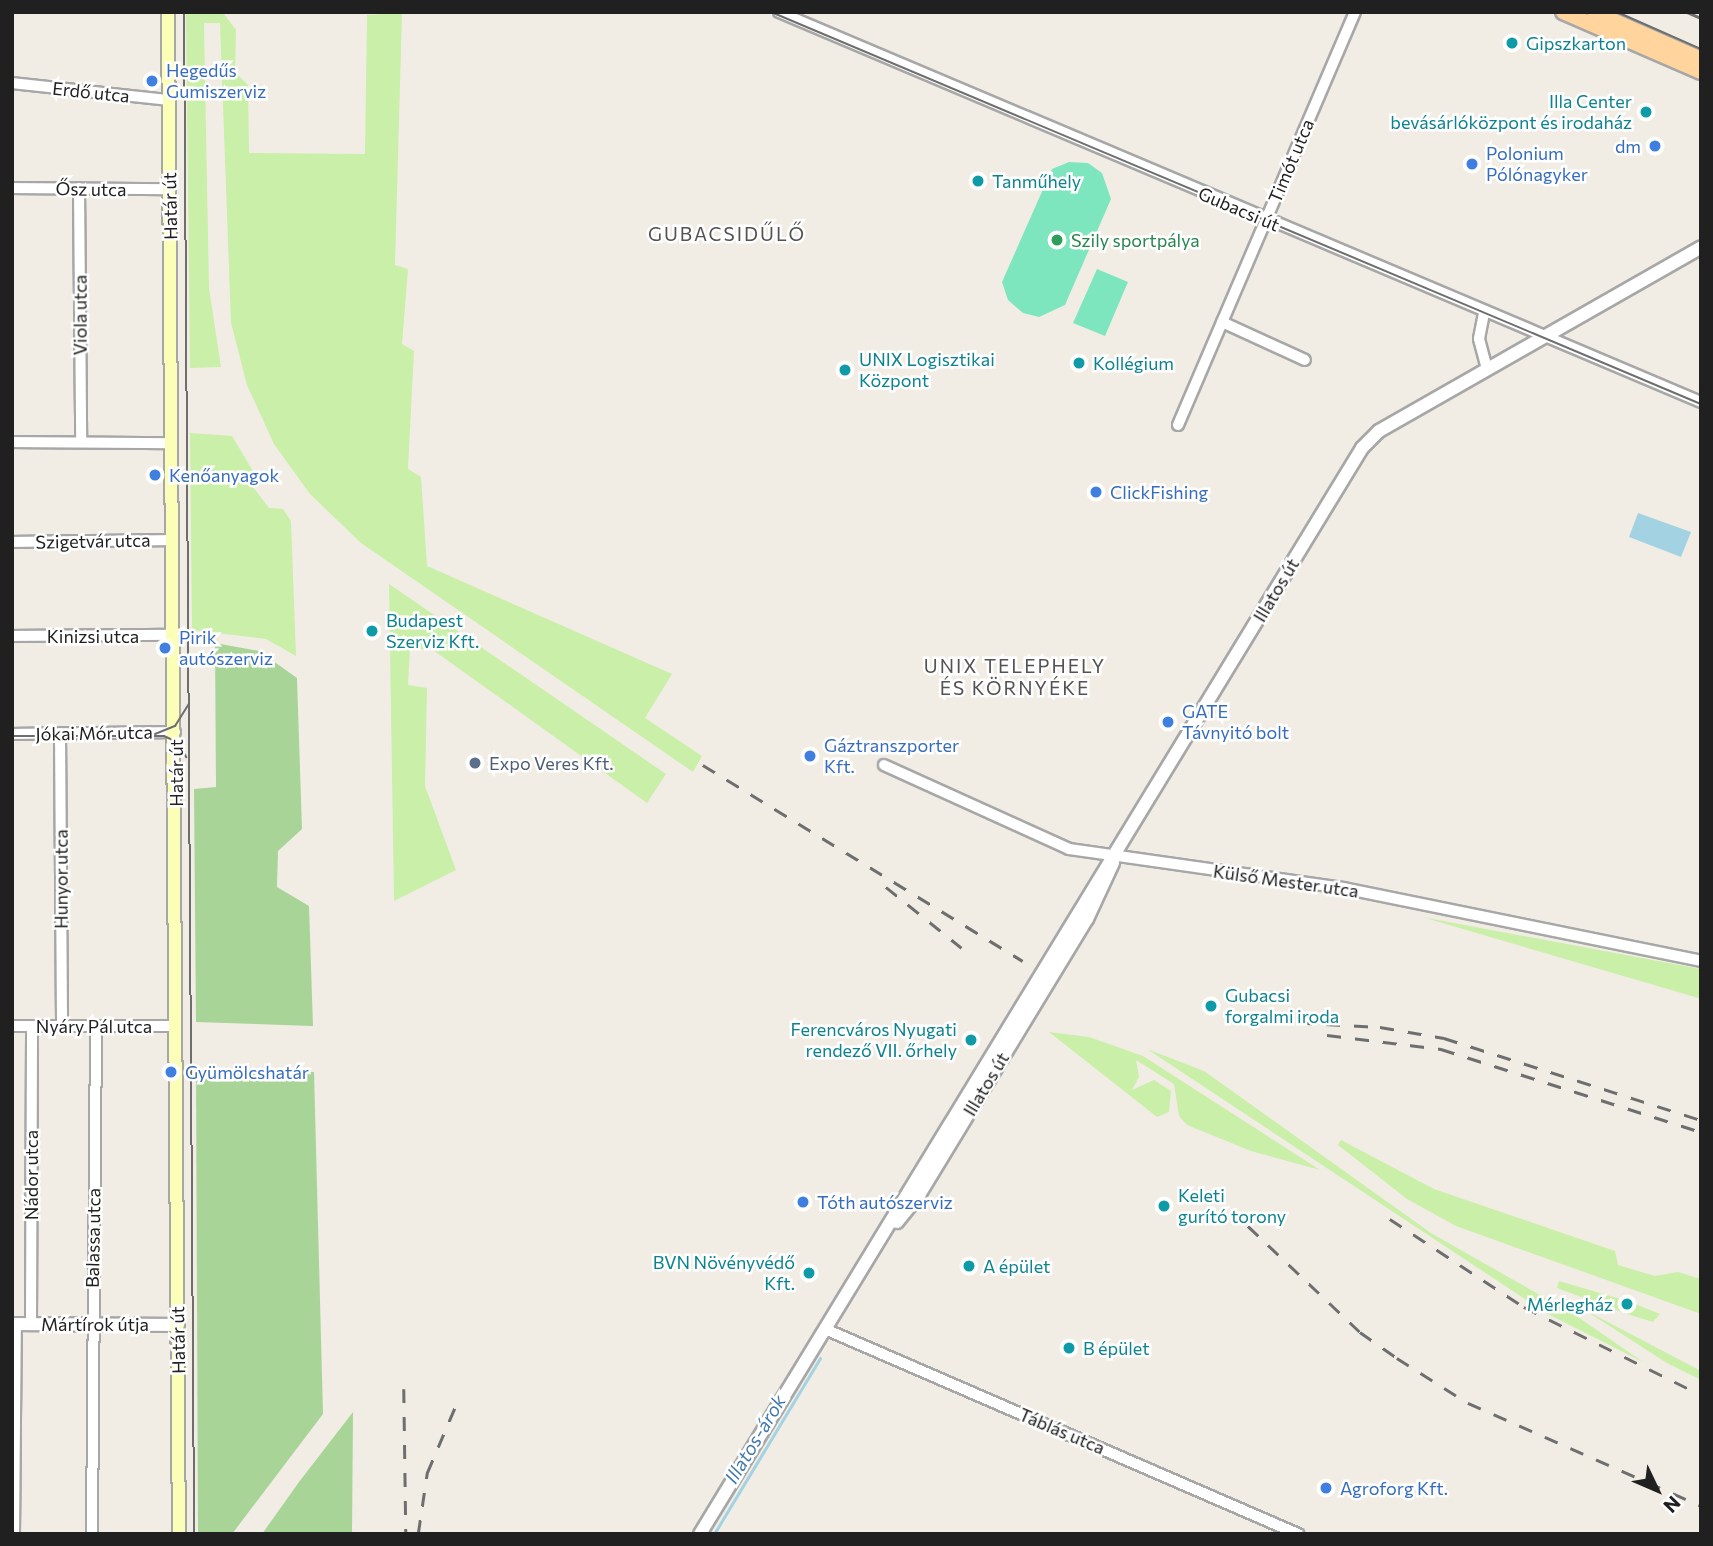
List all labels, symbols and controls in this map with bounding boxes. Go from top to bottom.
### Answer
place label: Gipszkarton [1526,32,1626,54]
marker: Gipszkarton [1504,35,1520,51]
place label: Hegedűs Gumiszerviz [166,60,266,102]
marker: Hegedűs Gumiszerviz [144,73,160,89]
street label: Erdő utca [51,77,131,107]
place label: Illa Center bevásárlóközpont és irodaház [1390,91,1632,134]
marker: Illa Center bevásárlóközpont és irodaház [1638,104,1654,120]
street label: Timót utca [1264,116,1318,206]
place label: dm [1615,135,1641,157]
marker: dm [1647,138,1663,154]
place label: Polonium Pólónagyker [1486,143,1588,186]
marker: Polonium Pólónagyker [1464,156,1480,172]
place label: Tanműhely [992,170,1081,192]
street label: Határ út [159,172,181,240]
marker: Tanműhely [970,173,986,189]
street label: Ősz utca [55,178,127,200]
street label: Gubacsi út [1195,182,1283,236]
district label: GUBACSIDŰLŐ [649,223,805,245]
place label: Szily sportpálya [1071,229,1200,251]
marker: Szily sportpálya [1049,232,1065,248]
street label: Viola utca [69,275,91,355]
place label: UNIX Logisztikai Központ [859,349,995,392]
place label: Kollégium [1093,352,1174,374]
marker: Kollégium [1071,355,1087,371]
marker: UNIX Logisztikai Központ [837,362,853,378]
place label: Kenőanyagok [169,464,279,486]
marker: Kenőanyagok [147,467,163,483]
place label: ClickFishing [1110,481,1208,503]
marker: ClickFishing [1088,484,1104,500]
street label: Szigetvár utca [35,529,151,553]
street label: Illatos út [1249,554,1303,626]
place label: Budapest Szerviz Kft. [386,610,479,652]
marker: Budapest Szerviz Kft. [364,623,380,639]
street label: Kinizsi utca [47,625,139,647]
place label: Pirik autószerviz [179,627,273,670]
marker: Pirik autószerviz [157,640,173,656]
district label: UNIX TELEPHELY ÉS KÖRNYÉKE [926,655,1104,699]
place label: GATE Távnyitó bolt [1182,701,1289,744]
marker: GATE Távnyitó bolt [1160,714,1176,730]
street label: Jókai Mór utca [35,721,153,745]
place label: Gáztranszporter Kft. [824,735,959,778]
street label: Határ út [165,739,187,807]
marker: Gáztranszporter Kft. [802,748,818,764]
place label: Expo Veres Kft. [489,752,614,774]
marker: Expo Veres Kft. [467,755,483,771]
street label: Hunyor utca [50,829,72,929]
street label: Külső Mester utca [1212,860,1360,902]
place label: Gubacsi forgalmi iroda [1225,985,1339,1028]
marker: Gubacsi forgalmi iroda [1203,998,1219,1014]
street label: Nyáry Pál utca [36,1015,152,1037]
place label: Ferencváros Nyugati rendező VII. őrhely [791,1019,957,1062]
marker: Ferencváros Nyugati rendező VII. őrhely [963,1032,979,1048]
street label: Illatos út [959,1048,1013,1120]
place label: Gyümölcshatár [185,1061,309,1083]
marker: Gyümölcshatár [163,1064,179,1080]
street label: Nádor utca [20,1130,42,1220]
place label: Keleti gurító torony [1178,1185,1286,1228]
street label: Balassa utca [81,1188,105,1288]
place label: Tóth autószerviz [817,1191,953,1213]
marker: Tóth autószerviz [795,1194,811,1210]
marker: Keleti gurító torony [1156,1198,1172,1214]
place label: BVN Növényvédő Kft. [653,1252,795,1294]
place label: A épület [983,1255,1050,1277]
marker: A épület [961,1258,977,1274]
marker: BVN Növényvédő Kft. [801,1265,817,1281]
place label: Mérlegház [1527,1293,1613,1315]
marker: Mérlegház [1619,1296,1635,1312]
street label: Határ út [167,1306,189,1374]
street label: Mártírok útja [41,1313,149,1335]
place label: B épület [1083,1337,1150,1359]
marker: B épület [1061,1340,1077,1356]
water label: Illatos-árok [720,1391,790,1487]
street label: Táblás utca [1016,1403,1108,1459]
north arrow [1622,1455,1692,1525]
place label: Agroforg Kft. [1340,1477,1448,1499]
marker: Agroforg Kft. [1318,1480,1334,1496]
text: N [1659,1492,1686,1518]

